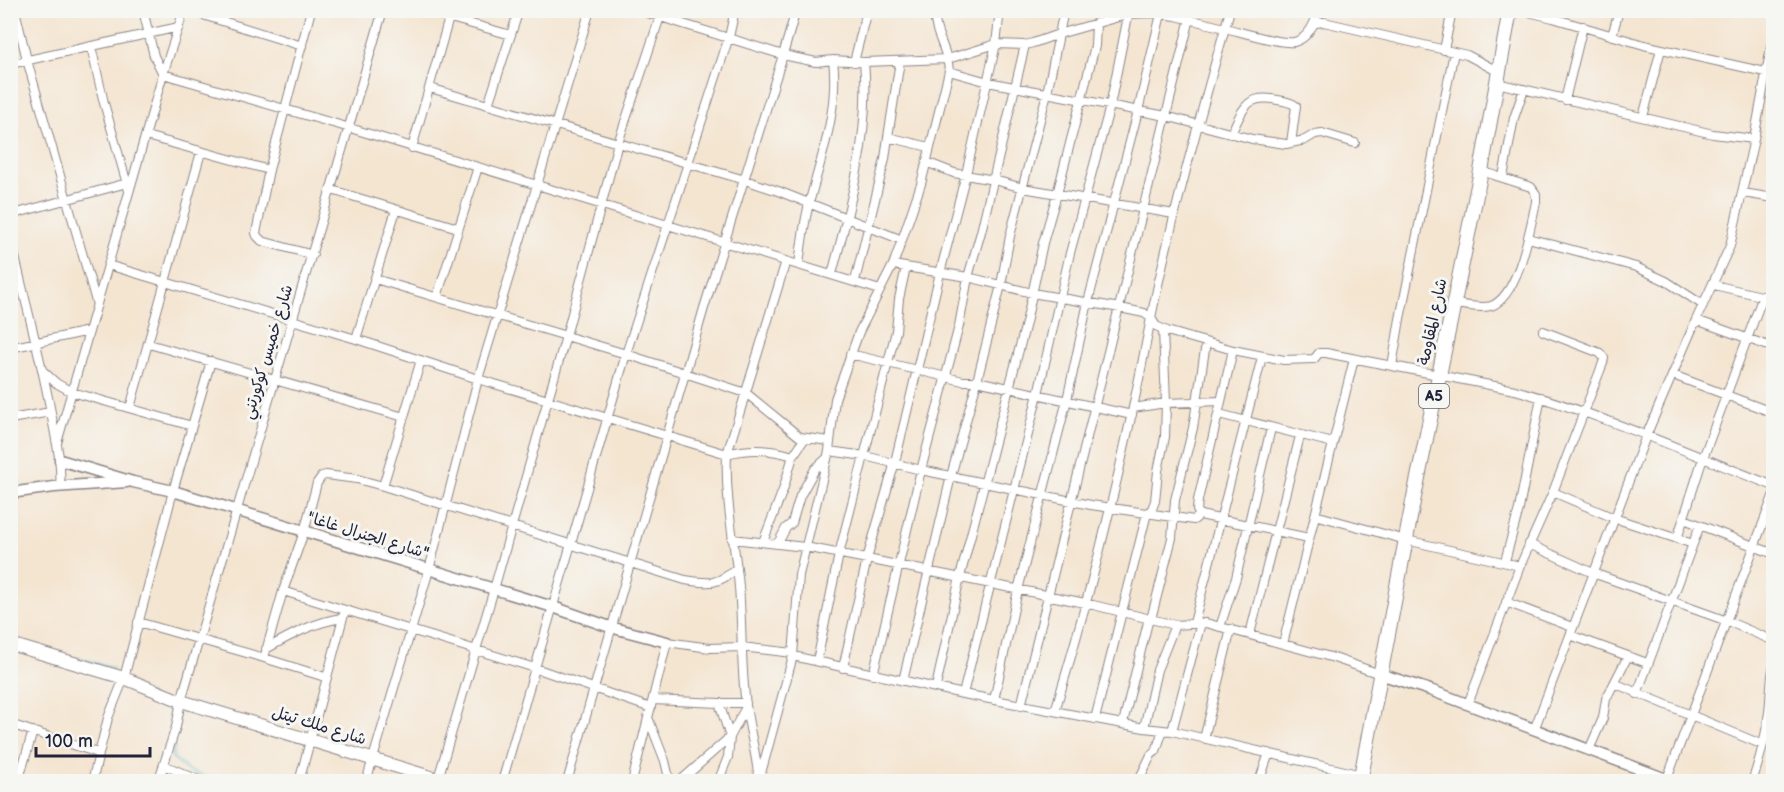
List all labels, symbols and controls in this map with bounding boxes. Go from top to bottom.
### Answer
street label: شارع المقاومة [1415,277,1452,367]
street label: شارع خميس كوكورتني [238,282,301,423]
road number: A5 [1419,384,1449,408]
street label: "شارع الجنرال غاغا" [305,509,431,564]
street label: شارع ملك تيتل [269,703,369,750]
scale bar [36,720,150,758]
text: 100 m [45,731,93,752]

